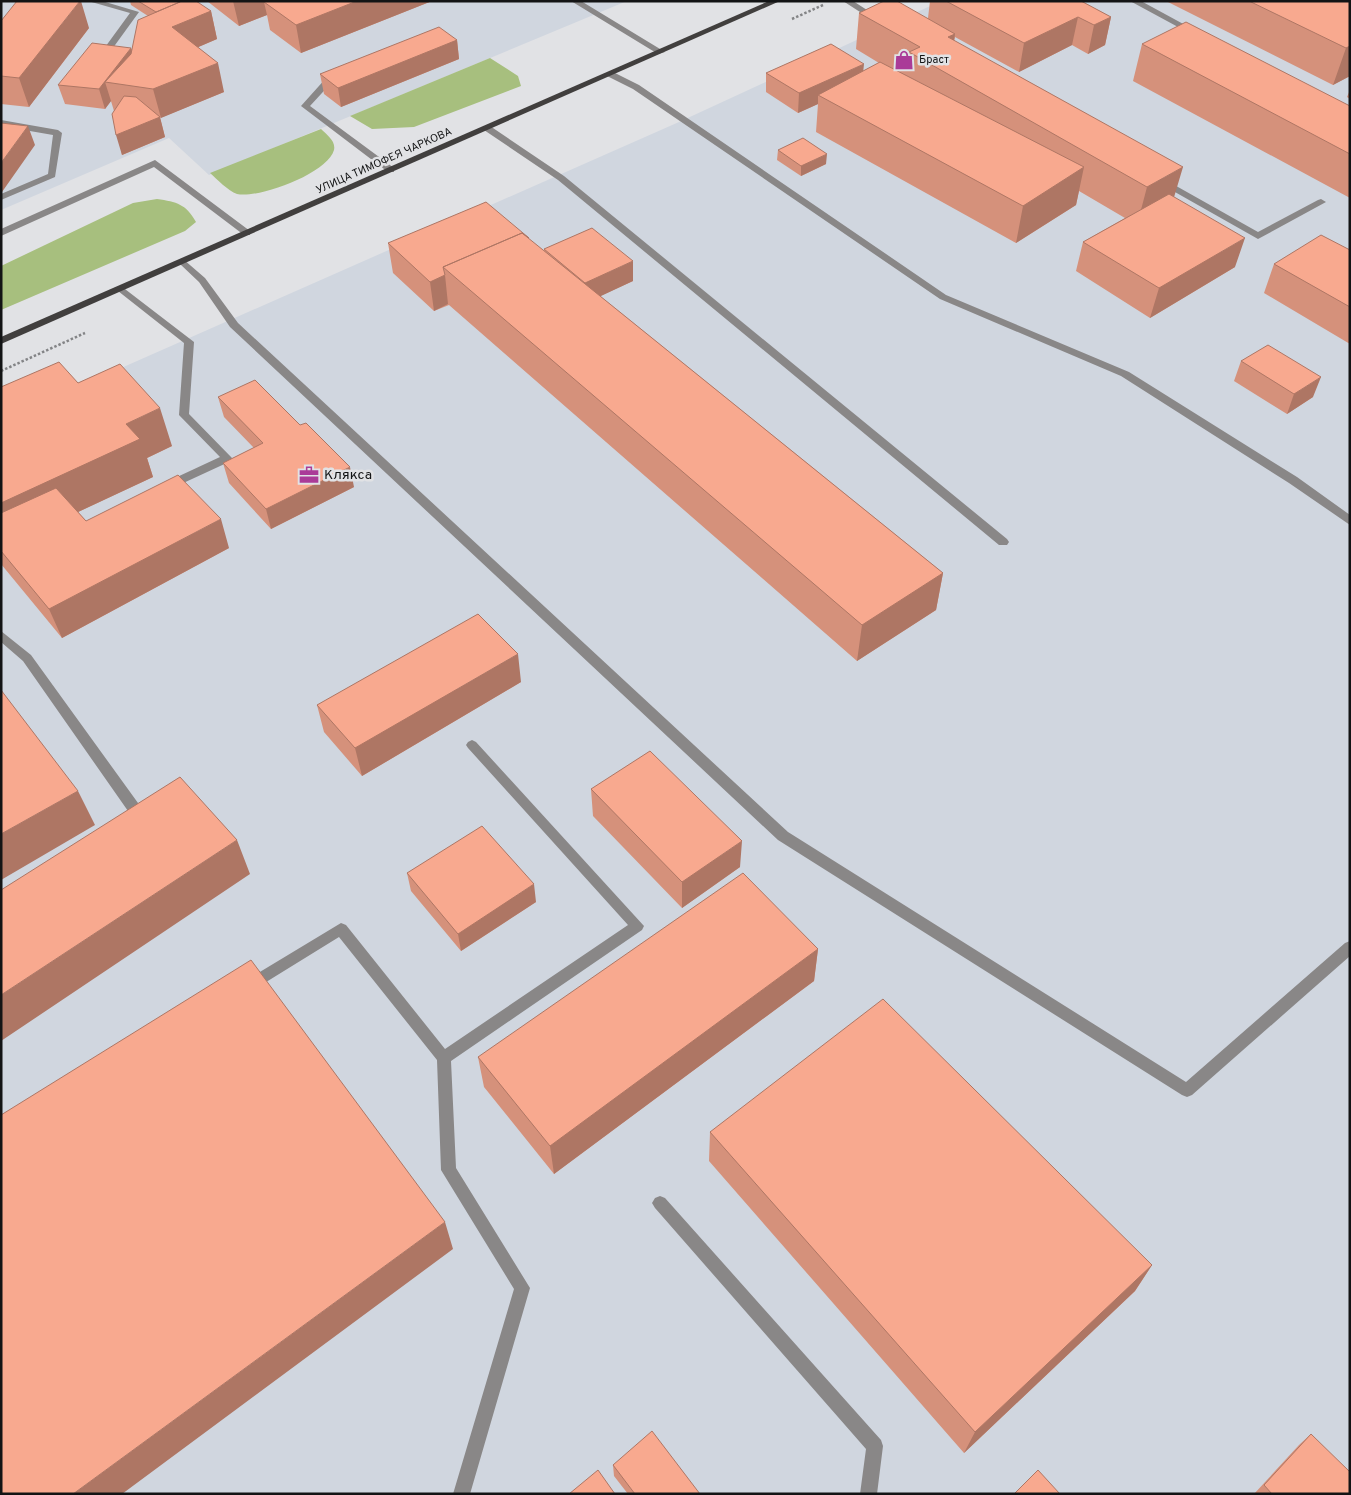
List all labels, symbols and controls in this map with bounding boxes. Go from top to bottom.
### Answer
shop icon: Браст [893,49,915,71]
place label: Браст [919,53,949,67]
street label: УЛИЦА ТИМОФЕЯ ЧАРКОВА [314,125,454,197]
office icon: Клякса [298,464,320,486]
place label: Клякса [324,467,372,484]

